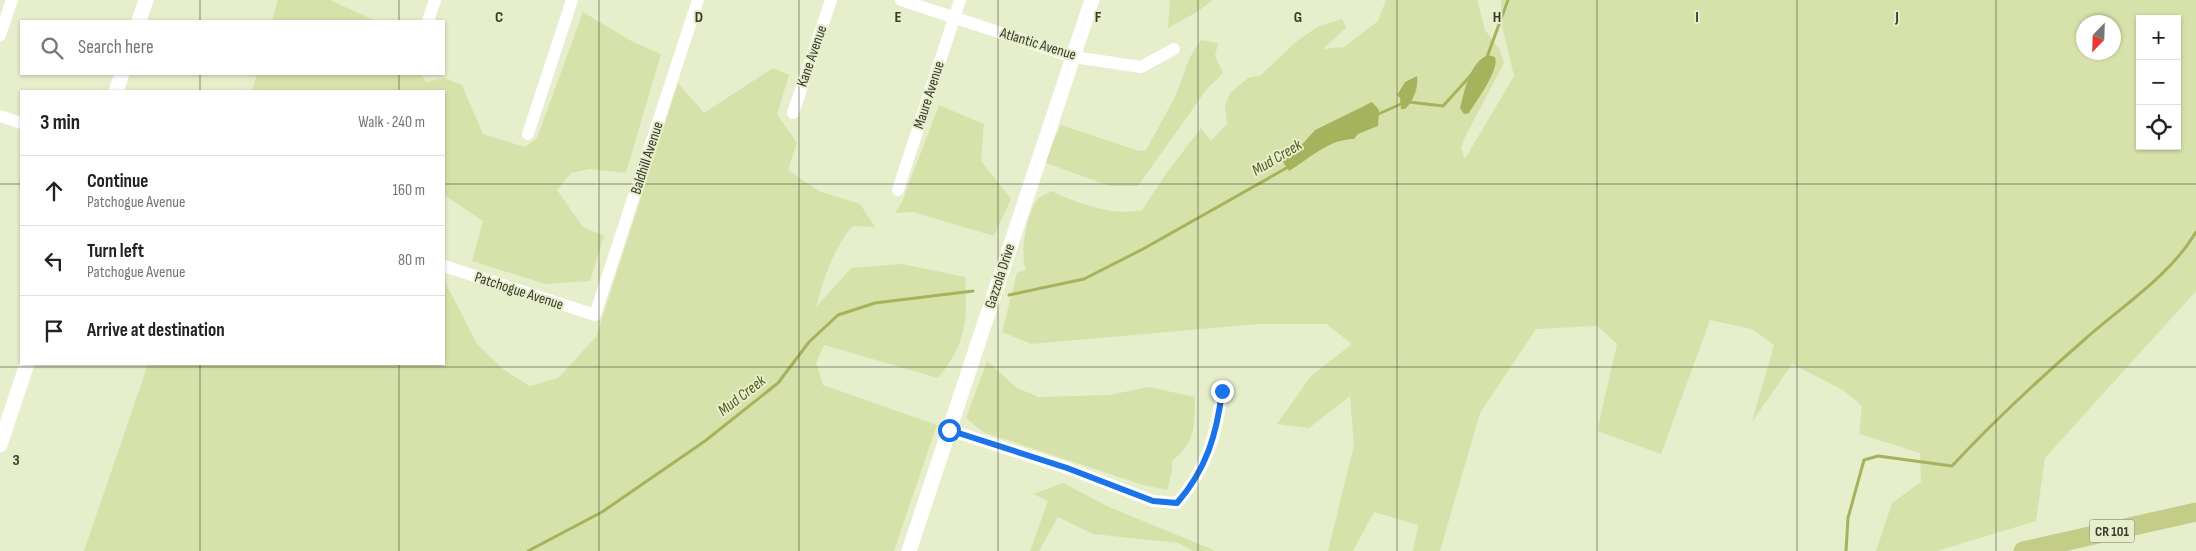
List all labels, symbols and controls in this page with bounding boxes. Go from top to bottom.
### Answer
text: C [495,8,503,27]
text: D [695,8,703,27]
text: E [895,8,902,27]
text: F [1095,8,1102,27]
text: G [1294,8,1302,27]
text: H [1493,8,1501,27]
text: I [1695,8,1699,27]
text: J [1894,8,1899,27]
north arrow [2076,15,2121,60]
map controls [2136,15,2181,150]
button: + [2136,15,2181,60]
search box [20,20,445,75]
street label: Kane Avenue [793,23,831,89]
street label: Atlantic Avenue [997,23,1078,65]
icon: search [38,34,66,62]
text: Search here [78,36,154,59]
street label: Maure Avenue [909,59,949,131]
button: − [2136,60,2181,105]
button: locate [2136,105,2181,150]
text: 3 min [40,110,80,135]
text: Walk · 240 m [358,113,425,132]
street label: Baldhill Avenue [626,119,668,197]
water label: Mud Creek [1248,135,1306,180]
text: Continue [87,170,148,193]
icon: ahead [40,177,68,205]
text: 160 m [392,181,425,200]
text: Patchogue Avenue [87,193,185,212]
text: Turn left [87,240,144,263]
street label: Gazzola Drive [981,241,1019,311]
icon: left [40,247,68,275]
text: 80 m [398,251,425,270]
text: Patchogue Avenue [87,263,185,282]
street label: Patchogue Avenue [472,268,566,314]
icon: arrive [40,317,68,345]
text: Arrive at destination [87,319,225,342]
water label: Mud Creek [714,371,770,420]
route end [1211,380,1234,403]
route start [938,419,961,442]
text: 3 [12,451,20,470]
road number: CR 101 [2090,520,2134,542]

